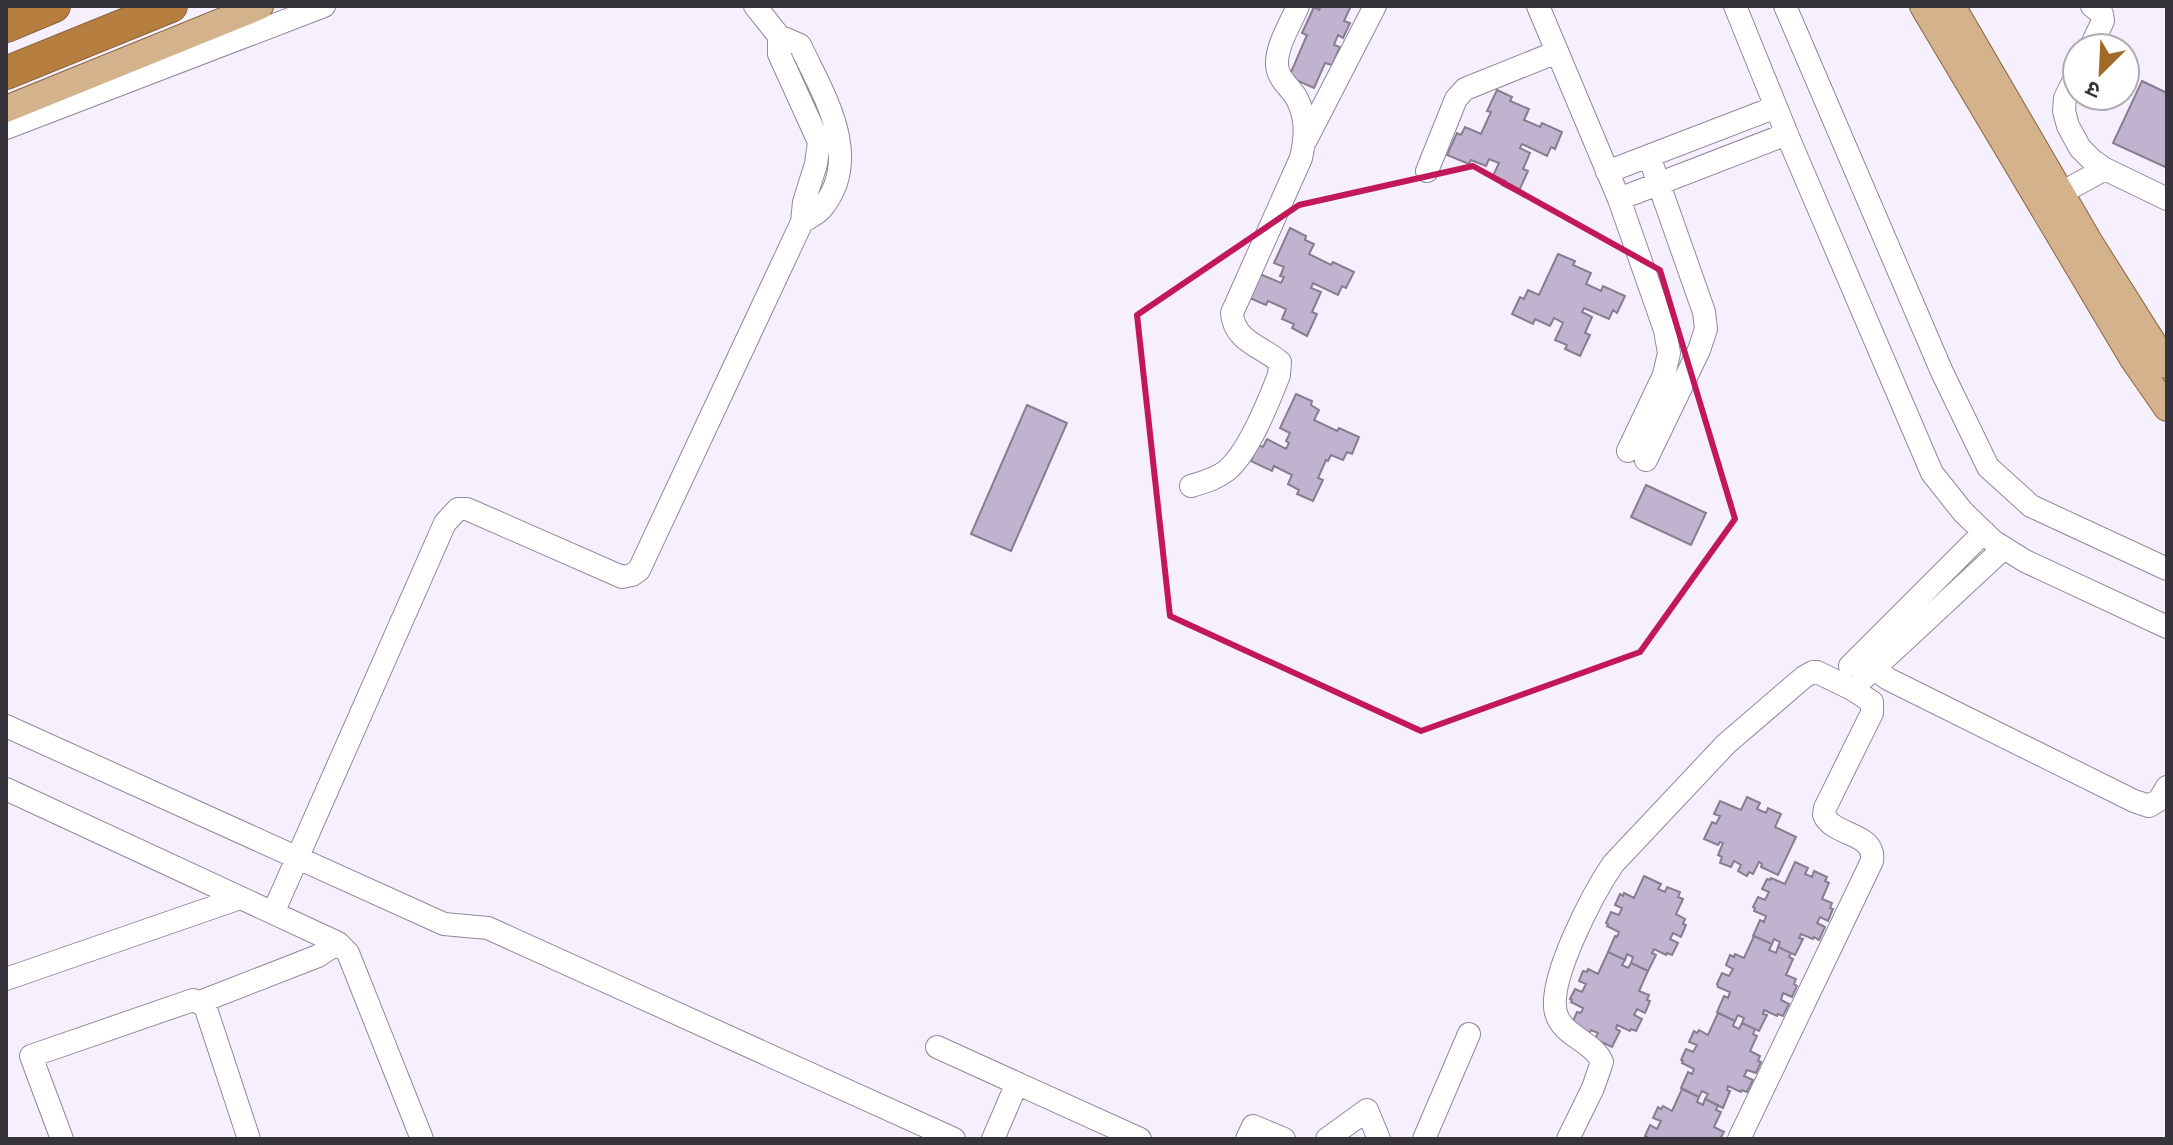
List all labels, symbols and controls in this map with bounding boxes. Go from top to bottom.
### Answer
north arrow [2061,32,2141,112]
text: उ [2080,74,2104,106]

